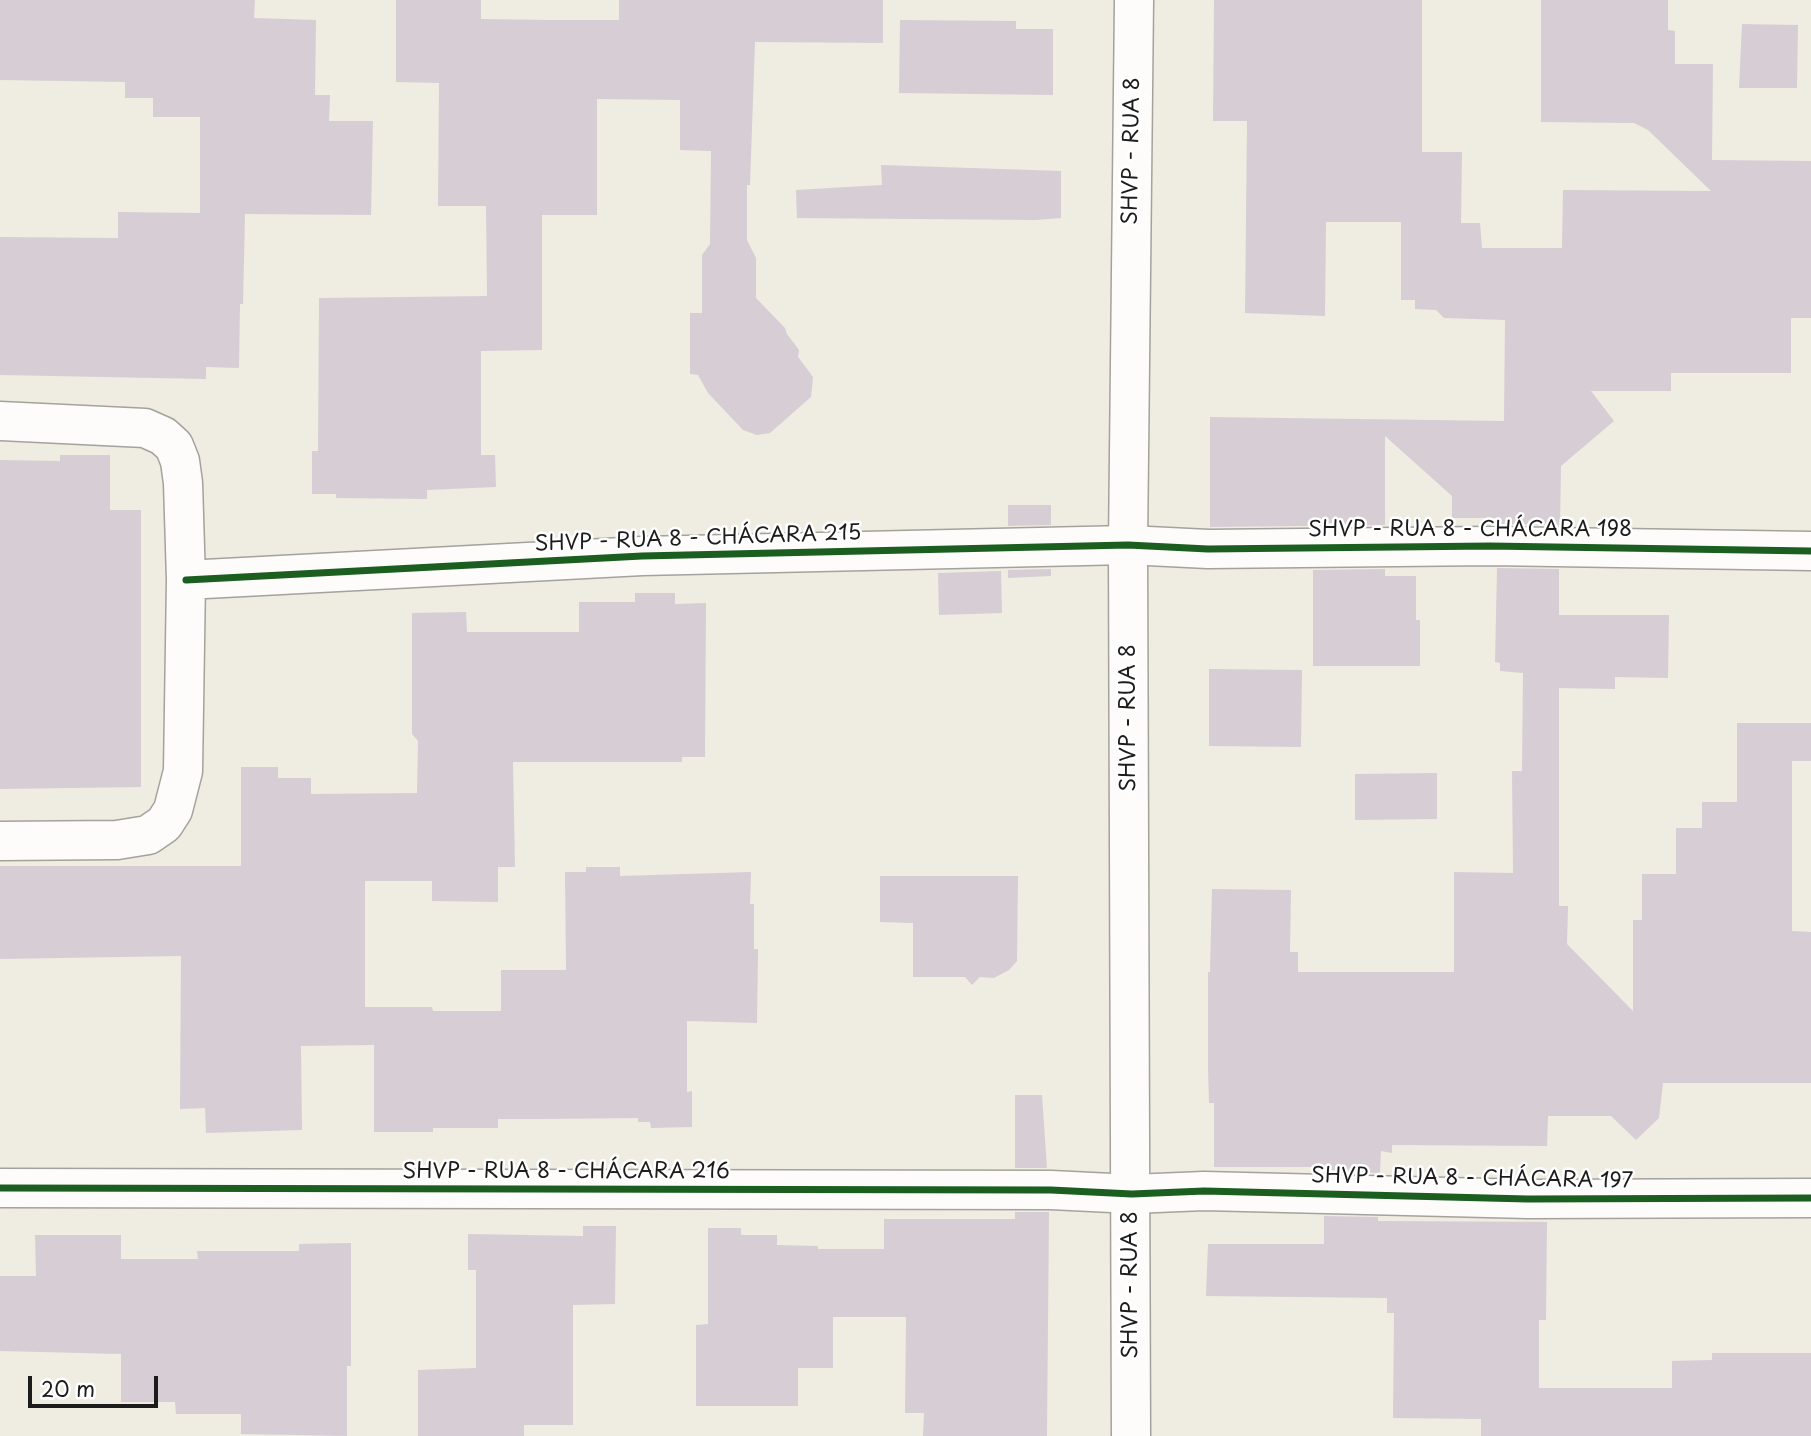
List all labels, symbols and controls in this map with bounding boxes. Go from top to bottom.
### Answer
street label: SHVP - RUA 8 [1118,77,1146,225]
street label: SHVP - RUA 8 - CHÁCARA 198 [1308,517,1632,543]
street label: SHVP - RUA 8 - CHÁCARA 215 [534,521,862,557]
street label: SHVP - RUA 8 [1116,644,1142,792]
street label: SHVP - RUA 8 - CHÁCARA 216 [402,1159,730,1185]
street label: SHVP - RUA 8 - CHÁCARA 197 [1311,1164,1633,1194]
street label: SHVP - RUA 8 [1118,1211,1144,1359]
scale bar [32,1362,161,1406]
text: 20 m [41,1372,95,1404]

